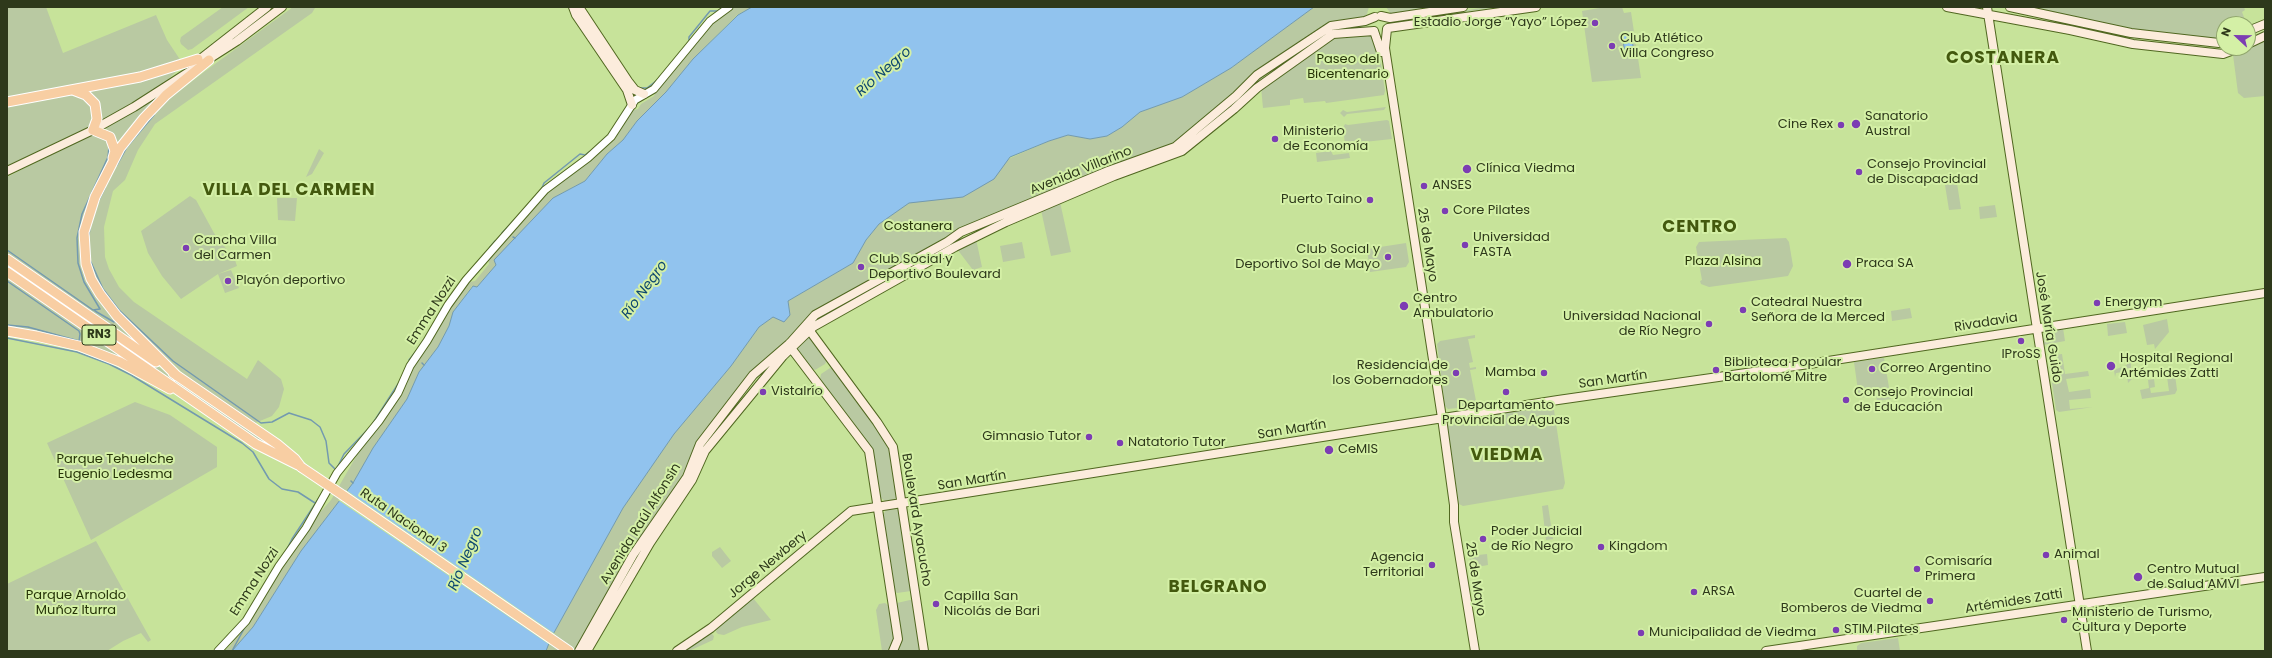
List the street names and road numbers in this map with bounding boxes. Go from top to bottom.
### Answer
street label: Avenida Villarino [1028,143,1134,199]
street label: 25 de Mayo [1413,207,1441,283]
street label: José María Guido [2031,270,2065,384]
street label: Emma Nozzi [404,274,460,348]
street label: Rivadavia [1953,310,2019,336]
road number: RN3 [82,325,116,345]
street label: San Martín [1578,367,1648,393]
street label: San Martín [1257,417,1327,443]
street label: Boulevard Ayacucho [898,452,934,588]
street label: Avenida Raúl Alfonsín [597,461,685,587]
street label: San Martín [937,468,1007,494]
street label: Ruta Nacional 3 [357,485,449,557]
street label: Jorge Newbery [726,528,810,602]
street label: 25 de Mayo [1461,541,1489,617]
street label: Emma Nozzi [227,545,283,619]
street label: Artémides Zatti [1964,587,2064,617]

